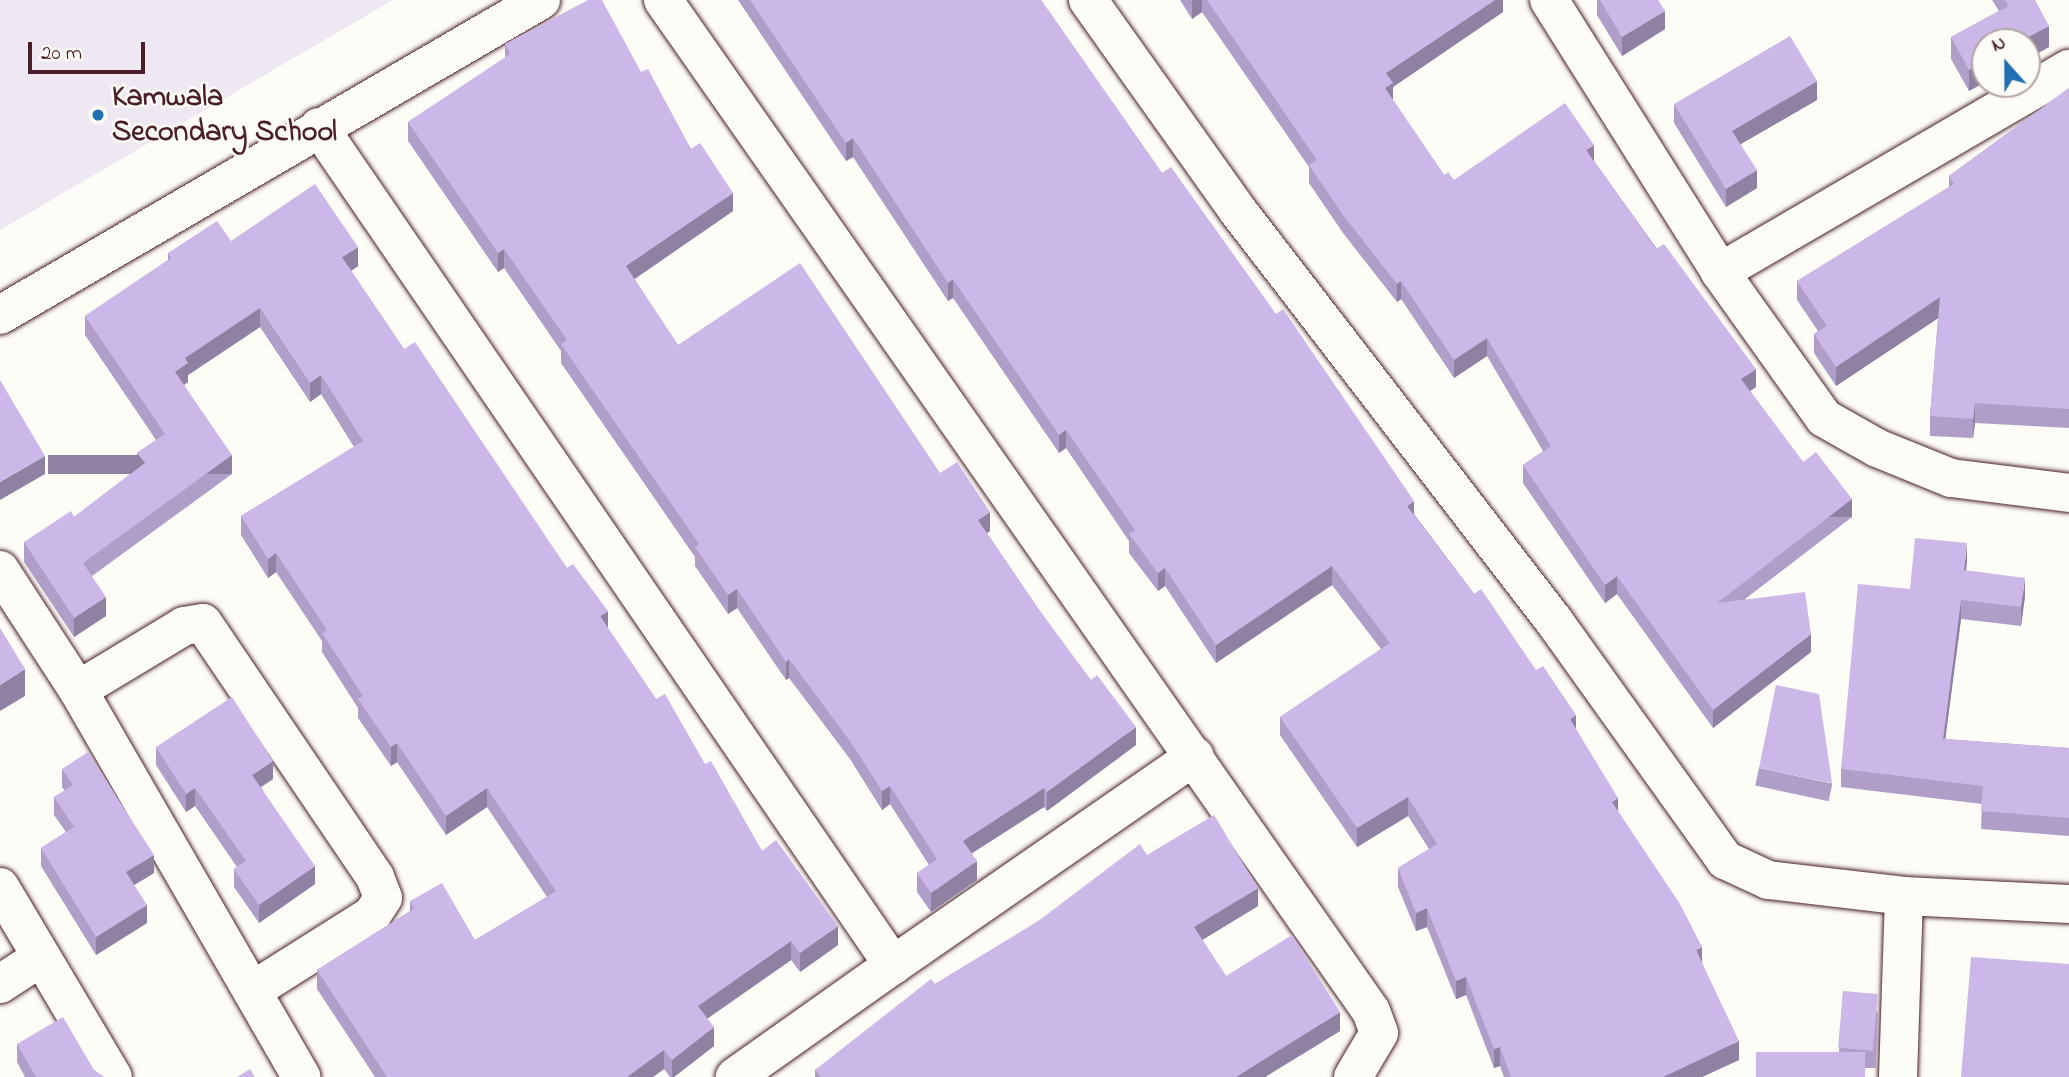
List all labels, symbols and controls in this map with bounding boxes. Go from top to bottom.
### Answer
scale bar [32,28,149,72]
north arrow [1971,28,2041,98]
text: N [1988,30,2010,60]
text: 20 m [41,39,82,69]
place label: Kamwala Secondary School [112,80,337,150]
marker: Kamwala Secondary School [90,107,106,123]

